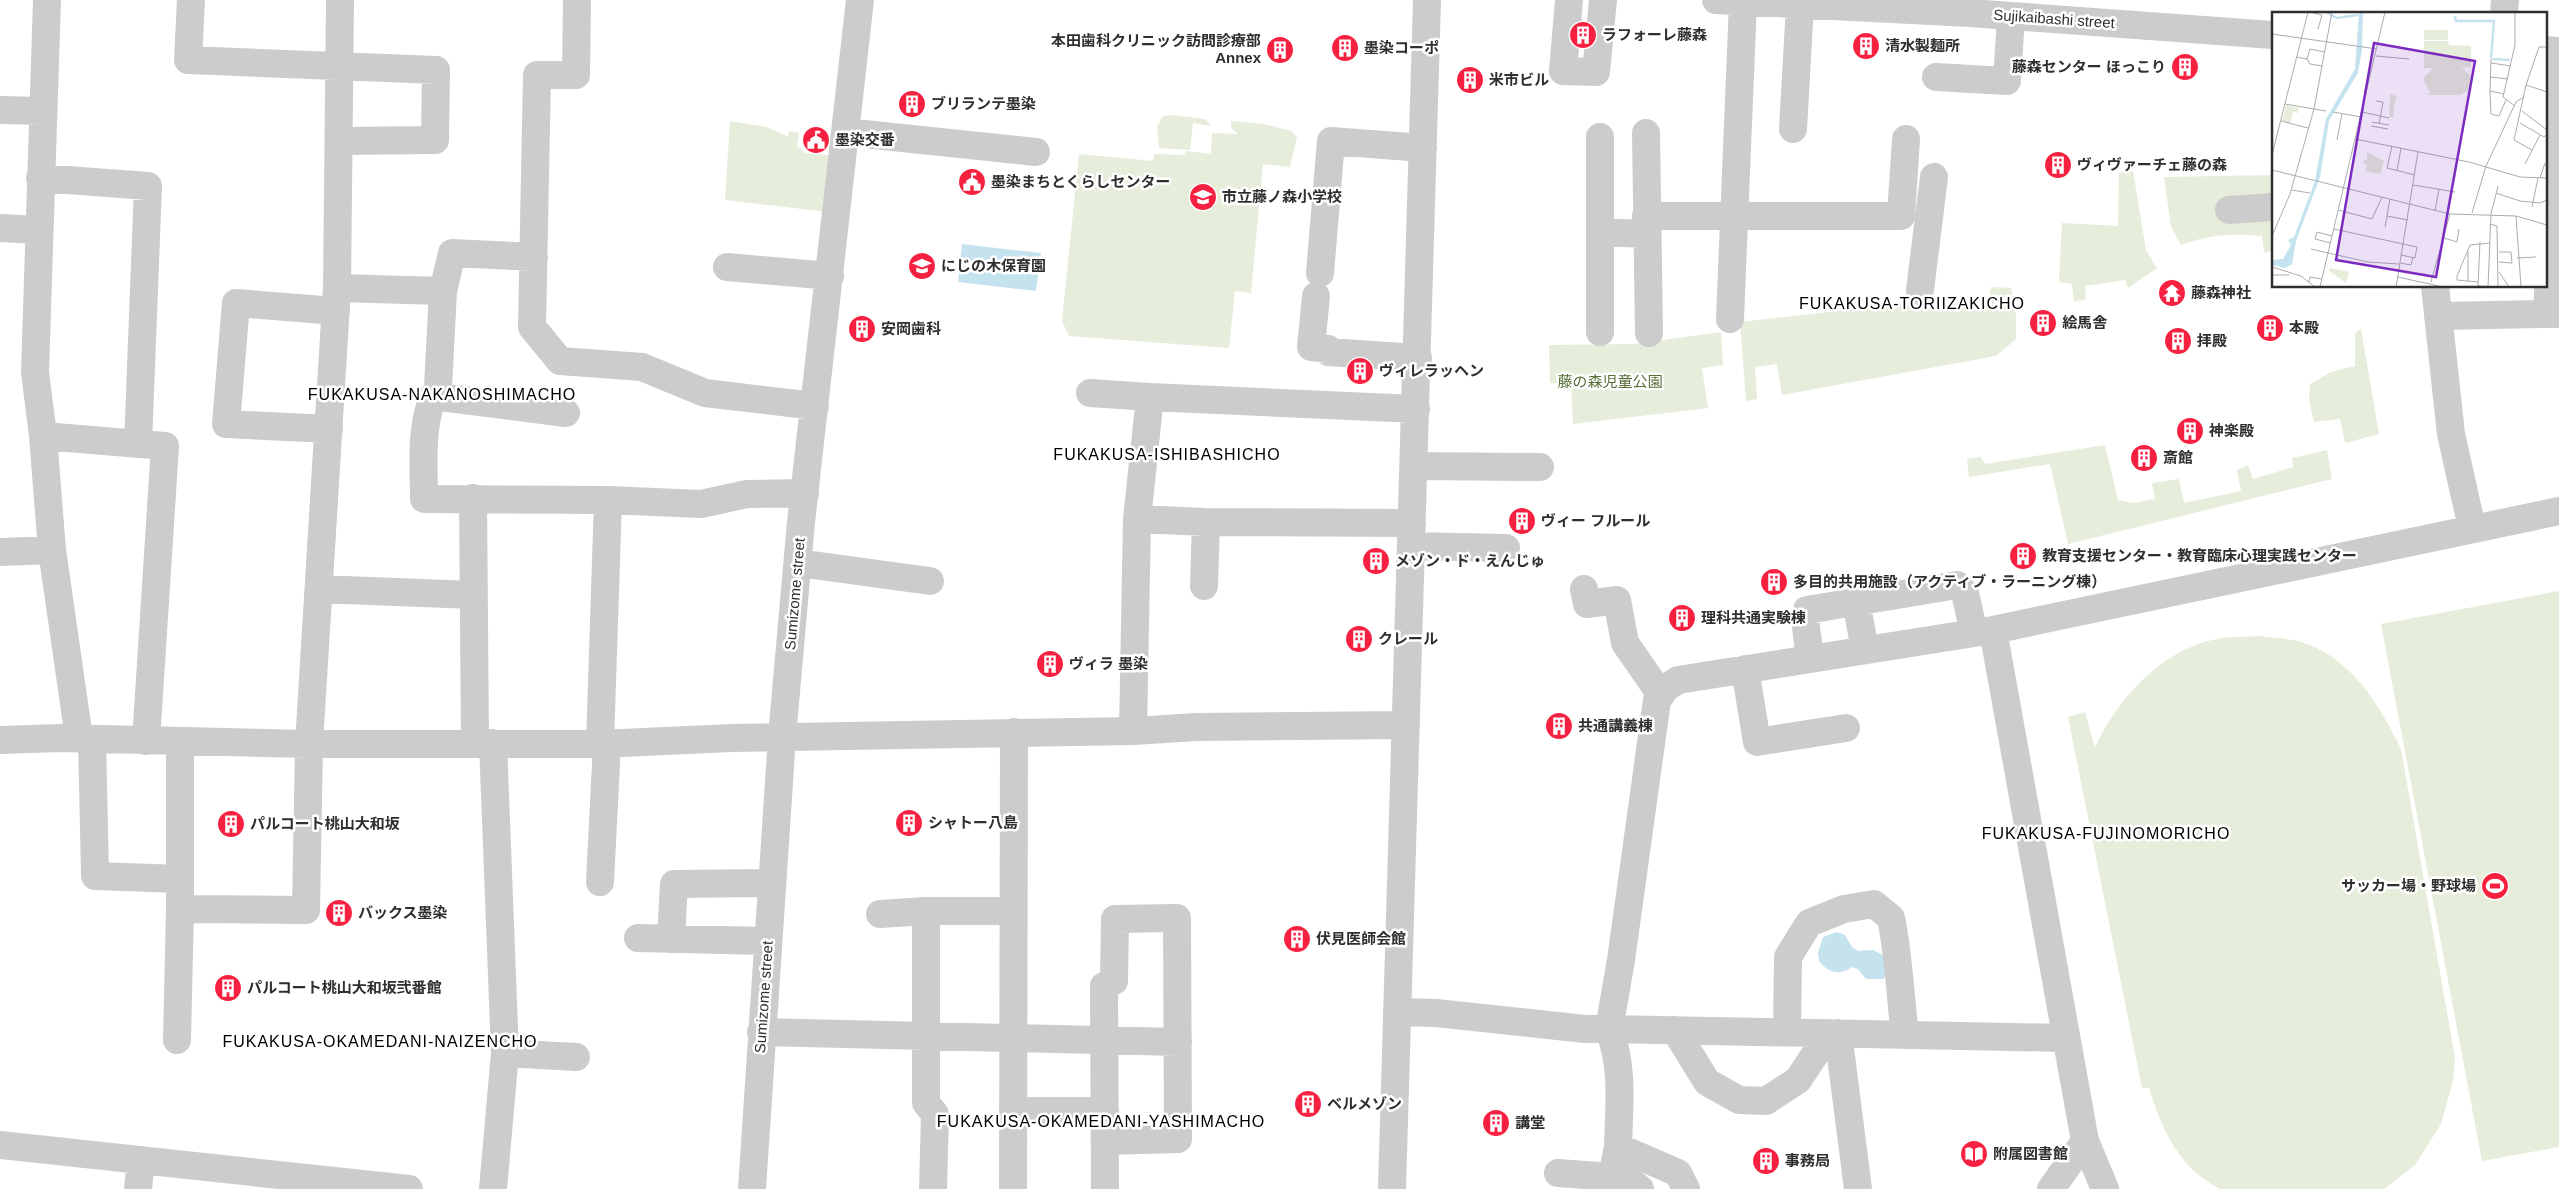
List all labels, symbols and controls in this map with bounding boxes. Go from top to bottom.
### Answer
street label: Sujikaibashi street [1993,6,2116,31]
inset map [2272,12,2546,288]
building icon: ラフォーレ藤森 [1568,20,1598,50]
place label: ラフォーレ藤森 [1602,26,1707,43]
building icon: 清水製麺所 [1851,31,1881,61]
place label: 本田歯科クリニック訪問診療部 Annex [1051,32,1262,66]
building icon: 墨染コーポ [1330,33,1360,63]
building icon: 本田歯科クリニック訪問診療部 Annex [1265,35,1295,65]
place label: 清水製麺所 [1885,37,1960,54]
place label: 墨染コーポ [1364,39,1439,56]
building icon: 藤森センター ほっこり [2170,52,2200,82]
place label: 藤森センター ほっこり [2012,58,2166,75]
building icon: 米市ビル [1455,65,1485,95]
place label: 米市ビル [1489,71,1549,88]
building icon: ブリランテ墨染 [897,89,927,119]
place label: ブリランテ墨染 [931,95,1036,112]
public building icon: 墨染交番 [801,125,831,155]
place label: 墨染交番 [835,131,895,148]
building icon: ヴィヴァーチェ藤の森 [2043,150,2073,180]
place label: ヴィヴァーチェ藤の森 [2077,156,2227,173]
public building icon: 墨染まちとくらしセンター [957,167,987,197]
place label: 墨染まちとくらしセンター [991,173,1171,190]
school or university icon: 市立藤ノ森小学校 [1188,182,1218,212]
place label: 市立藤ノ森小学校 [1222,188,1342,205]
school or university icon: にじの木保育園 [907,251,937,281]
place label: にじの木保育園 [941,257,1046,274]
temple icon: 藤森神社 [2157,278,2187,308]
place label: 藤森神社 [2191,284,2251,301]
district label: FUKAKUSA-TORIIZAKICHO [1799,295,2025,312]
building icon: 絵馬舎 [2028,308,2058,338]
building icon: 本殿 [2255,313,2285,343]
building icon: 安岡歯科 [847,314,877,344]
place label: 絵馬舎 [2062,314,2108,331]
place label: 本殿 [2289,319,2319,336]
place label: 安岡歯科 [881,320,941,337]
building icon: 拝殿 [2163,326,2193,356]
place label: 拝殿 [2197,332,2227,349]
building icon: ヴィレラッヘン [1345,356,1375,386]
place label: ヴィレラッヘン [1379,362,1484,379]
park label: 藤の森児童公園 [1557,373,1663,390]
district label: FUKAKUSA-NAKANOSHIMACHO [308,386,576,403]
building icon: 神楽殿 [2175,416,2205,446]
place label: 神楽殿 [2208,422,2254,439]
building icon: 斎館 [2129,443,2159,473]
district label: FUKAKUSA-ISHIBASHICHO [1053,446,1281,463]
place label: 斎館 [2163,449,2193,466]
building icon: ヴィー フルール [1507,506,1537,536]
place label: ヴィー フルール [1541,512,1650,529]
street label: Sumizome street [781,536,808,651]
building icon: 教育支援センター・教育臨床心理実践センター [2008,541,2038,571]
building icon: メゾン・ド・えんじゅ [1361,546,1391,576]
place label: 教育支援センター・教育臨床心理実践センター [2042,547,2357,564]
place label: メゾン・ド・えんじゅ [1395,552,1545,569]
building icon: 多目的共用施設（アクティブ・ラーニング棟） [1759,567,1789,597]
place label: 多目的共用施設（アクティブ・ラーニング棟） [1793,573,2106,590]
building icon: 理科共通実験棟 [1667,603,1697,633]
place label: 理科共通実験棟 [1701,609,1806,626]
building icon: クレール [1344,624,1374,654]
place label: クレール [1378,630,1438,647]
building icon: ヴィラ 墨染 [1035,649,1065,679]
place label: ヴィラ 墨染 [1069,655,1148,672]
building icon: 共通講義棟 [1544,711,1574,741]
place label: 共通講義棟 [1578,717,1653,734]
building icon: シャトー八島 [894,808,924,838]
building icon: パルコート桃山大和坂 [216,809,246,839]
place label: シャトー八島 [928,814,1018,831]
place label: パルコート桃山大和坂 [250,815,400,832]
district label: FUKAKUSA-FUJINOMORICHO [1982,825,2230,842]
sports icon: サッカー場・野球場 [2480,871,2510,901]
place label: サッカー場・野球場 [2341,877,2476,894]
building icon: バックス墨染 [324,898,354,928]
place label: バックス墨染 [358,904,448,921]
building icon: 伏見医師会館 [1282,924,1312,954]
place label: 伏見医師会館 [1316,930,1406,947]
street label: Sumizome street [751,939,776,1054]
building icon: パルコート桃山大和坂弐番館 [213,973,243,1003]
place label: パルコート桃山大和坂弐番館 [247,979,442,996]
district label: FUKAKUSA-OKAMEDANI-NAIZENCHO [222,1033,538,1050]
building icon: ベルメゾン [1293,1089,1323,1119]
place label: ベルメゾン [1327,1095,1402,1112]
building icon: 講堂 [1481,1108,1511,1138]
district label: FUKAKUSA-OKAMEDANI-YASHIMACHO [937,1113,1265,1130]
place label: 講堂 [1515,1114,1545,1131]
library icon: 附属図書館 [1959,1139,1989,1169]
place label: 附属図書館 [1993,1145,2068,1162]
building icon: 事務局 [1751,1146,1781,1176]
place label: 事務局 [1785,1152,1830,1169]

